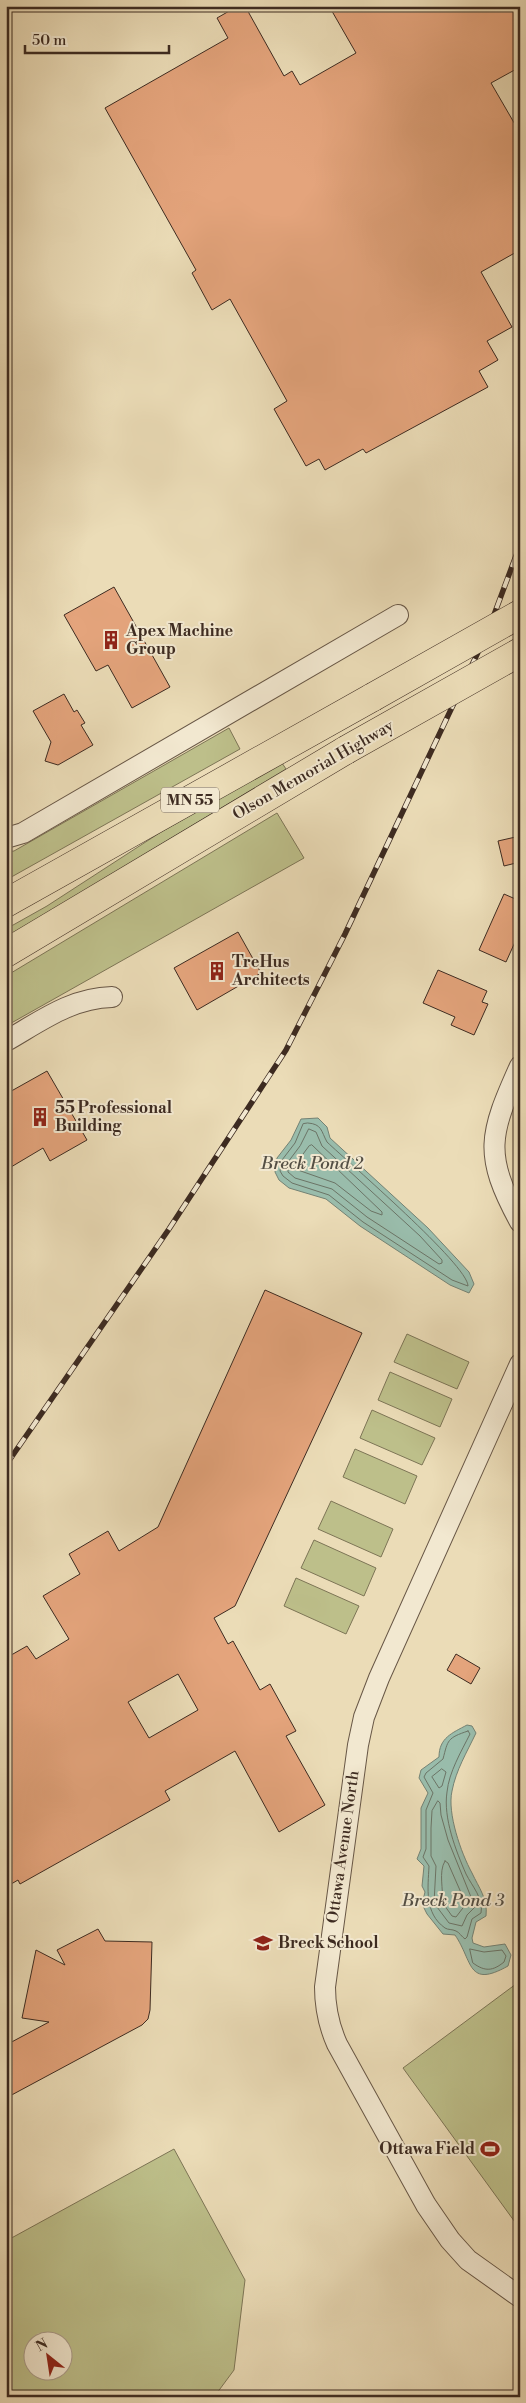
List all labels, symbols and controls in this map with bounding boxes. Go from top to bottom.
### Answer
scale bar [25,22,169,54]
text: 50 m [32,31,66,50]
place label: Apex Machine Group [125,621,234,659]
building icon: Apex Machine Group [100,629,122,651]
street label: Olson Memorial Highway [229,716,397,824]
road number: MN 55 [161,788,219,812]
place label: TreHus Architects [231,952,310,990]
building icon: TreHus Architects [206,960,228,982]
place label: 55 Professional Building [55,1098,173,1136]
building icon: 55 Professional Building [29,1106,51,1128]
water label: Breck Pond 2 [260,1152,363,1175]
street label: Ottawa Avenue North [322,1769,364,1925]
water label: Breck Pond 3 [401,1889,504,1912]
school or university icon: Breck School [252,1932,274,1954]
place label: Breck School [278,1933,379,1953]
sports icon: Ottawa Field [479,2138,501,2160]
place label: Ottawa Field [379,2139,475,2159]
north arrow [22,2330,72,2380]
text: N [33,2335,51,2356]

